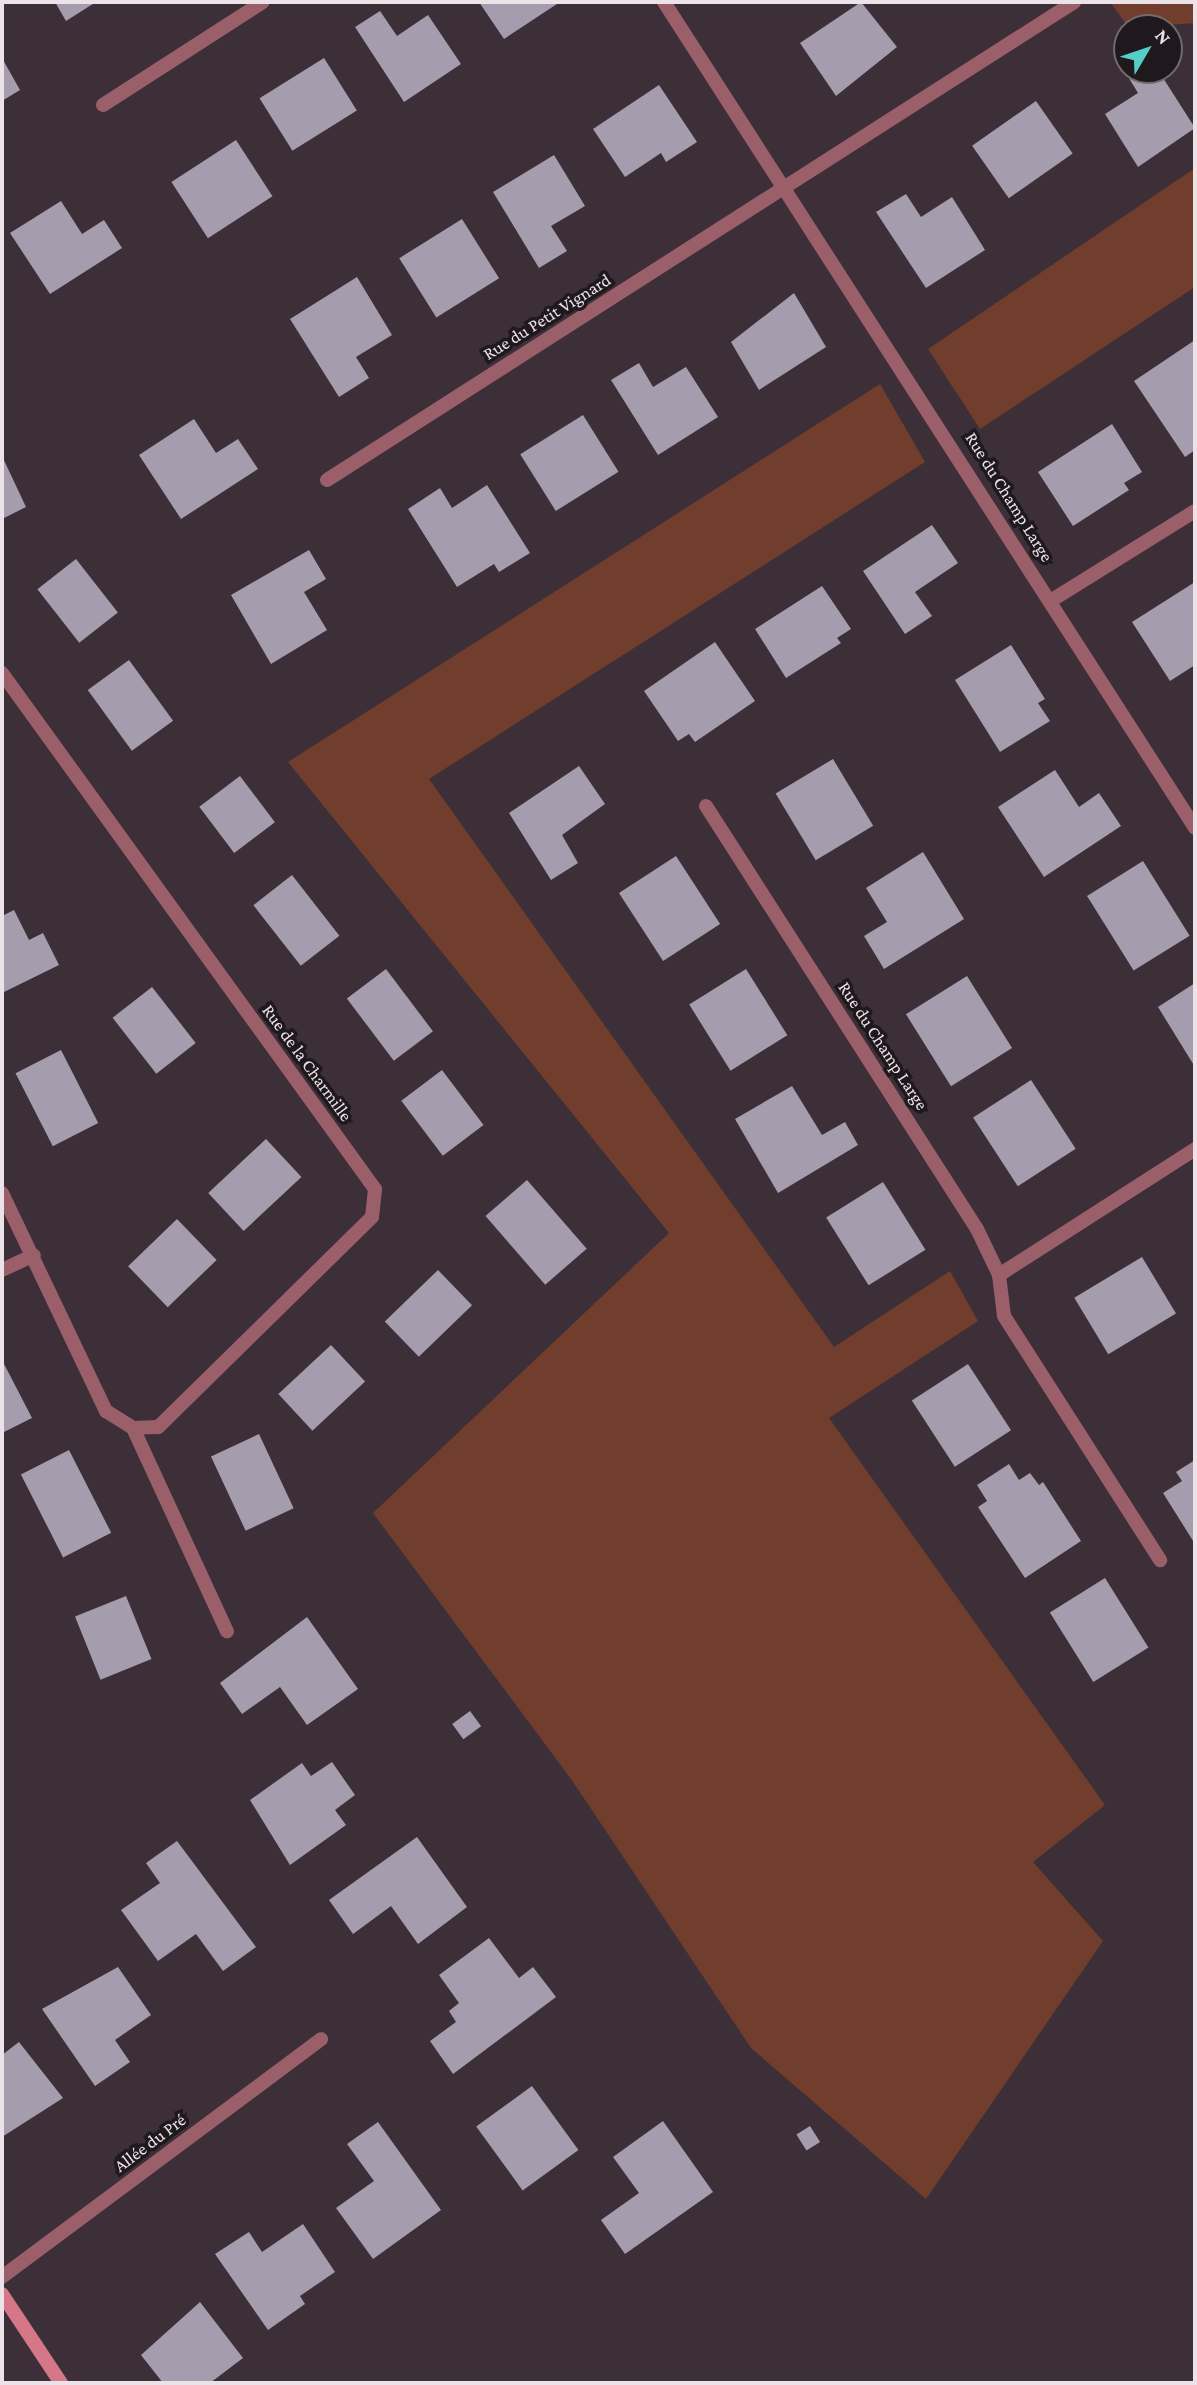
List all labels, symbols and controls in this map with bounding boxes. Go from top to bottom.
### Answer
north arrow [1113,14,1183,84]
text: N [1151,25,1175,48]
street label: Rue du Petit Vignard [479,269,615,365]
street label: Rue du Champ Large [960,428,1058,566]
street label: Rue du Champ Large [833,978,933,1114]
street label: Rue de la Charmille [257,1000,357,1126]
street label: Allée du Pré [110,2109,190,2177]

